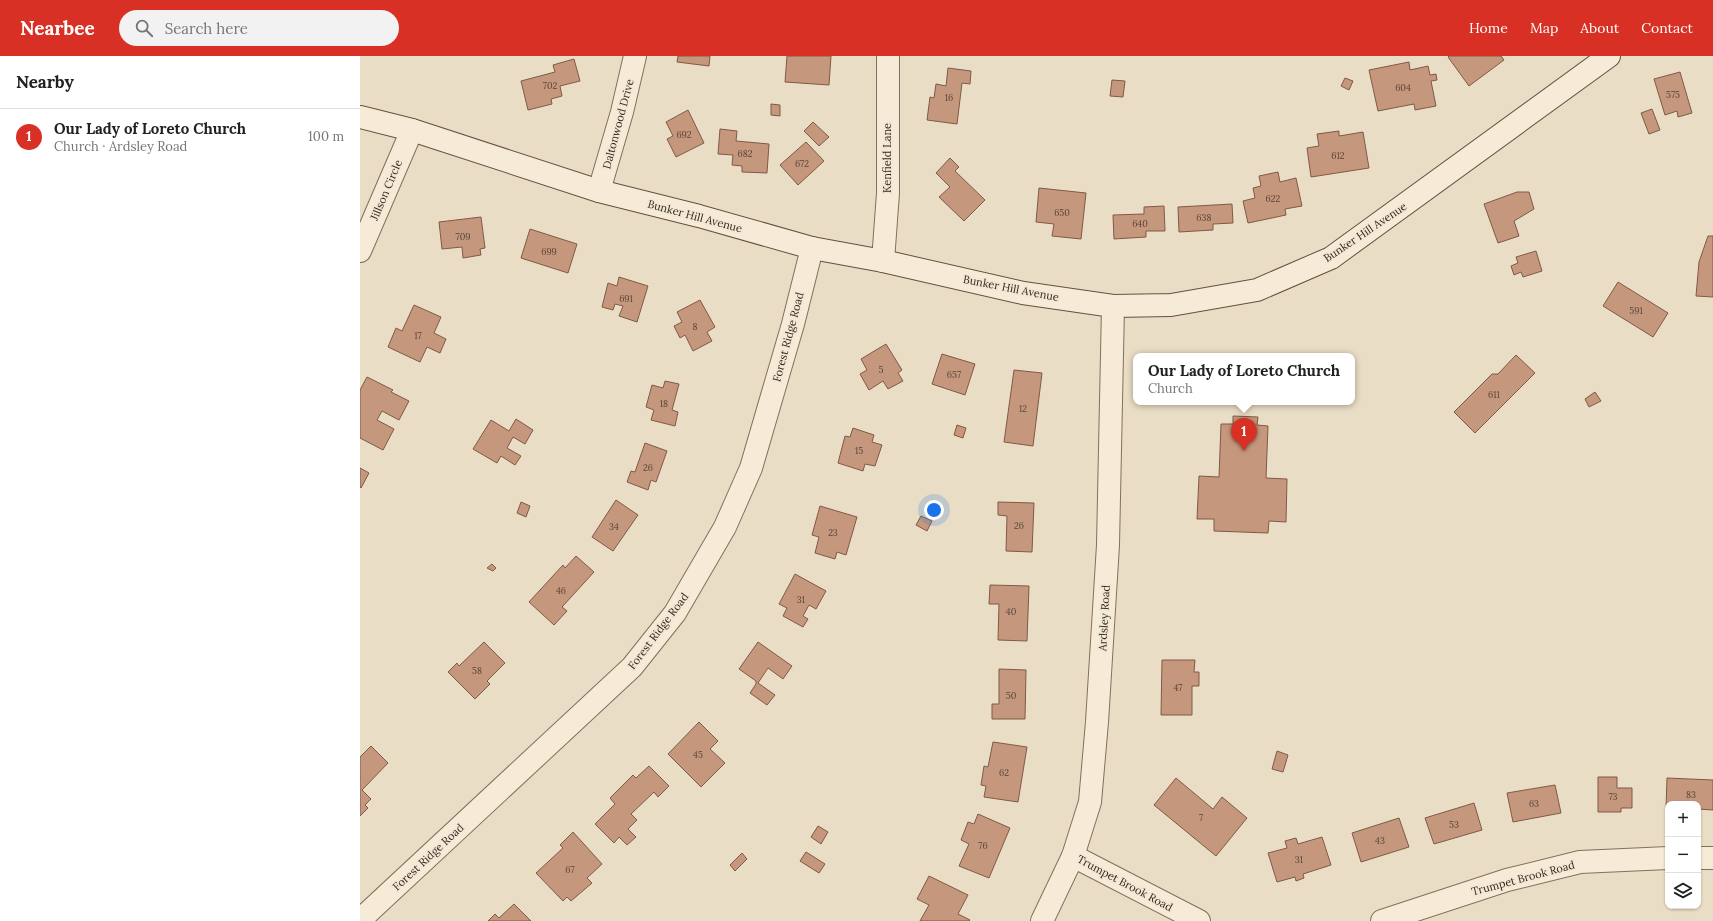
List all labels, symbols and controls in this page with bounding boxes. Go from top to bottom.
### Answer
search box [119,10,399,46]
text: Nearbee [20,16,95,40]
icon: search [133,17,155,39]
text: Search here [165,19,248,38]
text: Home [1469,19,1508,37]
text: Map [1530,19,1558,37]
text: About [1580,19,1619,37]
text: Contact [1641,19,1693,37]
text: Nearby [16,71,74,93]
street label: Daltonwood Drive [599,77,637,171]
house number: 702 [543,80,557,91]
house number: 604 [1395,82,1411,93]
house number: 575 [1666,89,1680,100]
house number: 16 [945,92,953,103]
text: Our Lady of Loreto Church [54,119,246,138]
street label: Kenfield Lane [880,123,894,193]
text: 1 [26,128,32,145]
text: 100 m [308,128,344,145]
house number: 692 [676,129,692,140]
text: Church · Ardsley Road [54,138,187,155]
house number: 682 [737,148,753,159]
house number: 612 [1331,150,1345,161]
street label: Jillson Circle [367,158,405,223]
house number: 672 [795,158,809,169]
house number: 622 [1266,193,1281,204]
street label: Bunker Hill Avenue [646,197,744,235]
street label: Bunker Hill Avenue [1321,199,1409,265]
house number: 650 [1054,207,1070,218]
house number: 638 [1196,212,1212,223]
house number: 640 [1132,218,1148,229]
house number: 709 [456,231,470,242]
house number: 699 [541,246,557,257]
street label: Bunker Hill Avenue [962,272,1060,304]
street label: Forest Ridge Road [769,290,807,383]
house number: 691 [619,293,633,304]
house number: 591 [1629,305,1643,316]
house number: 8 [692,321,698,332]
house number: 17 [414,330,422,341]
popup [1133,353,1355,405]
text: Our Lady of Loreto Church [1148,361,1340,380]
house number: 5 [879,364,884,375]
house number: 657 [947,369,961,380]
text: Church [1148,380,1193,397]
house number: 611 [1488,389,1500,400]
house number: 18 [660,398,668,409]
house number: 12 [1019,403,1027,414]
pin: 1 [1231,418,1257,451]
house number: 15 [855,445,863,456]
house number: 26 [643,462,653,473]
your location [924,500,944,520]
house number: 26 [1014,520,1024,531]
house number: 34 [609,521,619,532]
house number: 23 [828,527,838,538]
street label: Ardsley Road [1095,584,1113,653]
house number: 46 [556,585,566,596]
street label: Forest Ridge Road [625,590,692,672]
house number: 31 [797,594,805,605]
house number: 40 [1006,606,1017,617]
house number: 58 [472,665,482,676]
house number: 47 [1173,682,1183,693]
house number: 50 [1006,690,1017,701]
house number: 45 [693,749,703,760]
house number: 62 [999,767,1009,778]
house number: 83 [1686,789,1696,800]
house number: 73 [1608,791,1618,802]
house number: 63 [1529,798,1539,809]
map controls [1665,801,1701,909]
button: + [1665,801,1701,837]
house number: 7 [1199,812,1203,823]
house number: 53 [1449,819,1459,830]
street label: Forest Ridge Road [390,820,467,894]
house number: 43 [1375,835,1385,846]
button: − [1665,837,1701,873]
house number: 76 [978,840,988,851]
street label: Trumpet Brook Road [1075,852,1176,914]
house number: 31 [1295,854,1303,865]
street label: Trumpet Brook Road [1470,857,1577,899]
house number: 67 [565,864,575,875]
button: layers [1665,873,1701,909]

